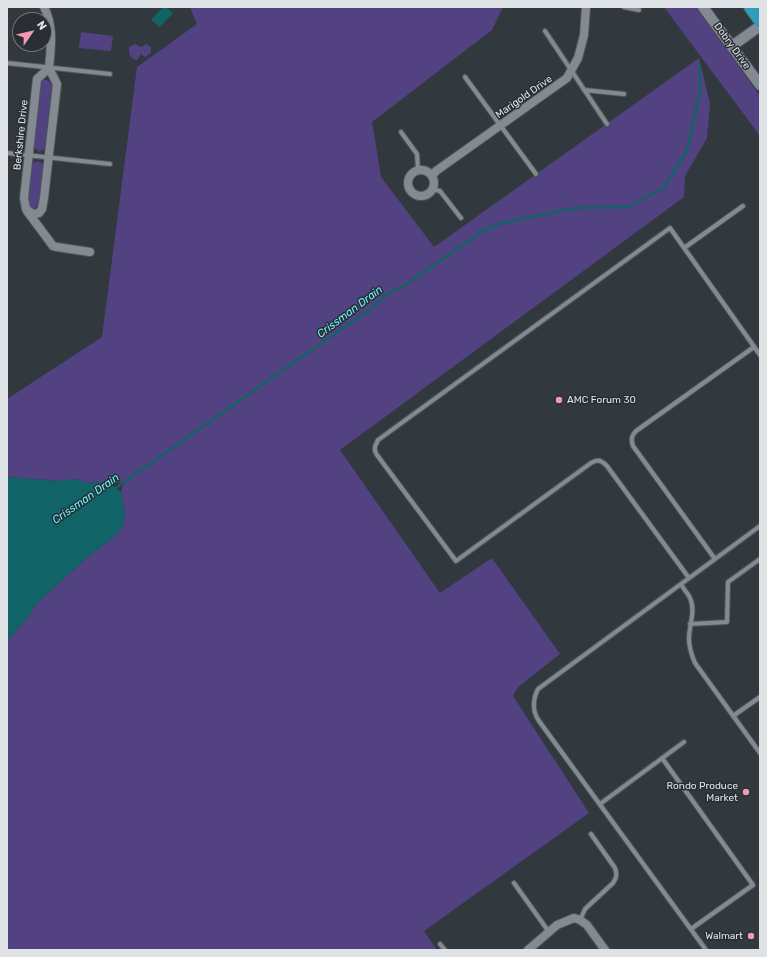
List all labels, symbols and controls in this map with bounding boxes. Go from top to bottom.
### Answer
north arrow [12,12,52,52]
text: N [34,19,49,32]
street label: Dobry Drive [711,20,753,72]
street label: Marigold Drive [493,73,555,121]
street label: Berkshire Drive [11,99,31,171]
water label: Crissman Drain [315,283,385,341]
place label: AMC Forum 30 [567,394,636,406]
marker: AMC Forum 30 [554,395,564,405]
water label: Crissman Drain [50,471,122,527]
place label: Rondo Produce Market [667,780,738,804]
marker: Rondo Produce Market [741,787,751,797]
place label: Walmart [705,930,743,942]
marker: Walmart [746,931,756,941]

